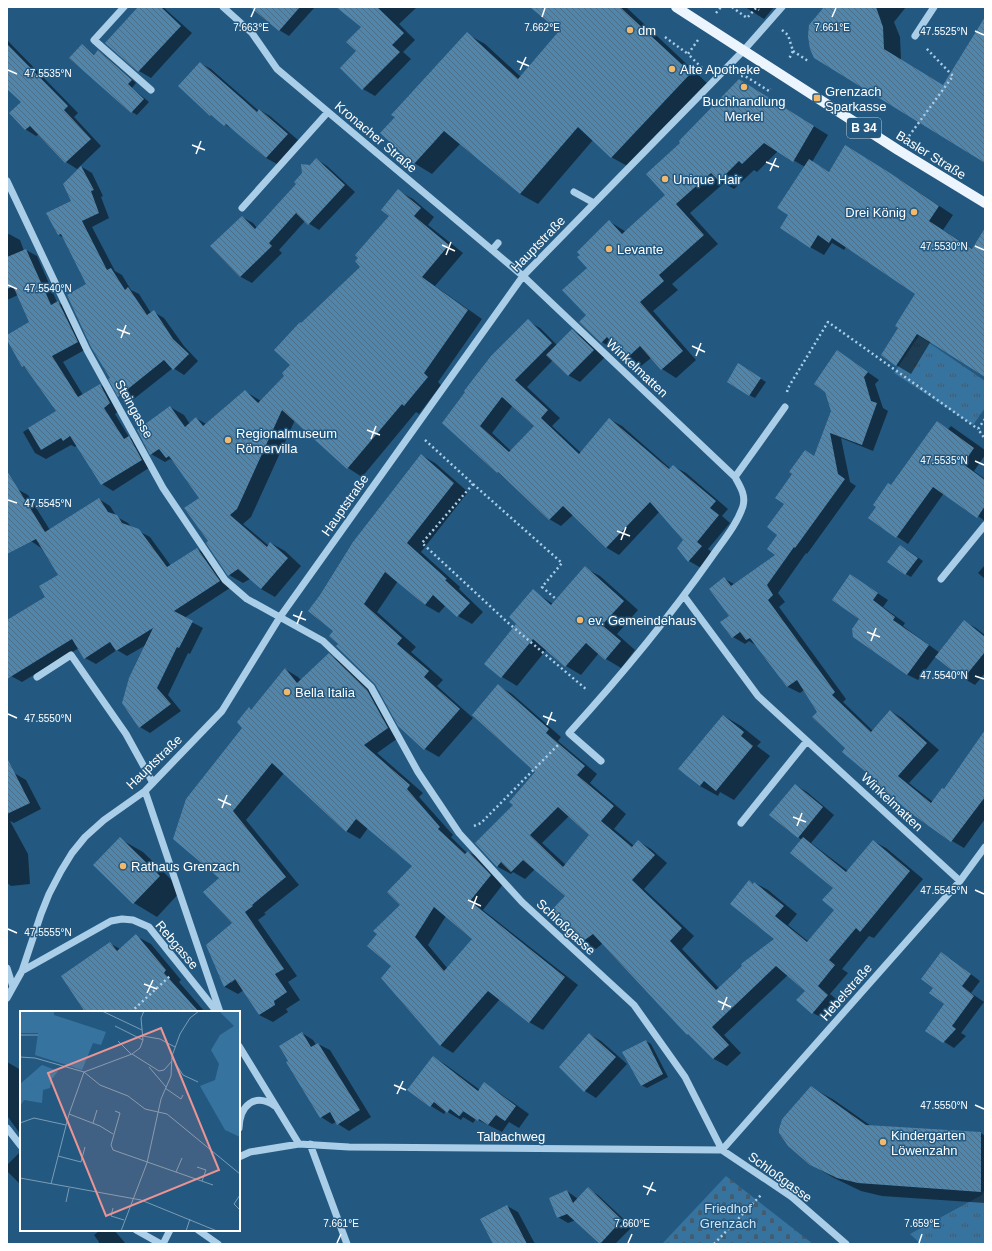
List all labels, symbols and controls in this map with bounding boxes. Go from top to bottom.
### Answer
text: 7.663°E [233,22,269,33]
text: 7.662°E [524,22,560,33]
text: 7.661°E [814,22,850,33]
place label: dm [638,23,656,38]
marker: dm [625,25,635,35]
text: 47.5525°N [920,26,968,37]
place label: Alte Apotheke [680,62,760,77]
marker: Alte Apotheke [667,64,677,74]
text: 47.5535°N [24,68,72,79]
marker: Buchhandlung Merkel [739,82,749,92]
place label: Grenzach Sparkasse [825,84,886,114]
marker: Grenzach Sparkasse [812,93,822,103]
place label: Buchhandlung Merkel [702,94,786,124]
street label: Kronacher Straße [332,98,420,176]
road number: B 34 [847,118,881,138]
street label: Basler Straße [893,128,969,182]
place label: Unique Hair [673,172,742,187]
marker: Unique Hair [660,174,670,184]
place label: Drei König [845,205,906,220]
marker: Drei König [909,207,919,217]
street label: Hauptstraße [508,213,568,275]
text: 47.5530°N [920,241,968,252]
place label: Levante [617,242,663,257]
marker: Levante [604,244,614,254]
text: 47.5540°N [24,283,72,294]
street label: Winkelmatten [603,336,671,400]
street label: Steingasse [112,377,156,441]
place label: Regionalmuseum Römervilla [236,426,337,456]
marker: Regionalmuseum Römervilla [223,435,233,445]
text: 47.5535°N [920,455,968,466]
street label: Hauptstraße [318,471,372,539]
text: 47.5545°N [24,498,72,509]
place label: ev. Gemeindehaus [588,613,697,628]
marker: ev. Gemeindehaus [575,615,585,625]
text: 47.5540°N [920,670,968,681]
place label: Bella Italia [295,685,356,700]
marker: Bella Italia [282,687,292,697]
text: 47.5550°N [24,713,72,724]
street label: Hauptstraße [123,732,185,792]
street label: Winkelmatten [858,770,926,834]
place label: Rathaus Grenzach [131,859,239,874]
marker: Rathaus Grenzach [118,861,128,871]
text: 47.5545°N [920,885,968,896]
street label: Schloßgasse [533,896,599,958]
street label: Rebgasse [152,918,202,972]
text: 47.5555°N [24,927,72,938]
street label: Hebelstraße [817,960,875,1024]
inset map [20,1011,240,1231]
text: 47.5550°N [920,1100,968,1111]
place label: Kindergarten Löwenzahn [891,1128,965,1158]
street label: Talbachweg [477,1129,545,1144]
marker: Kindergarten Löwenzahn [878,1137,888,1147]
street label: Schloßgasse [745,1149,815,1205]
park label: Friedhof Grenzach [700,1201,756,1231]
text: 7.661°E [323,1218,359,1229]
text: 7.660°E [614,1218,650,1229]
text: 7.659°E [904,1218,940,1229]

